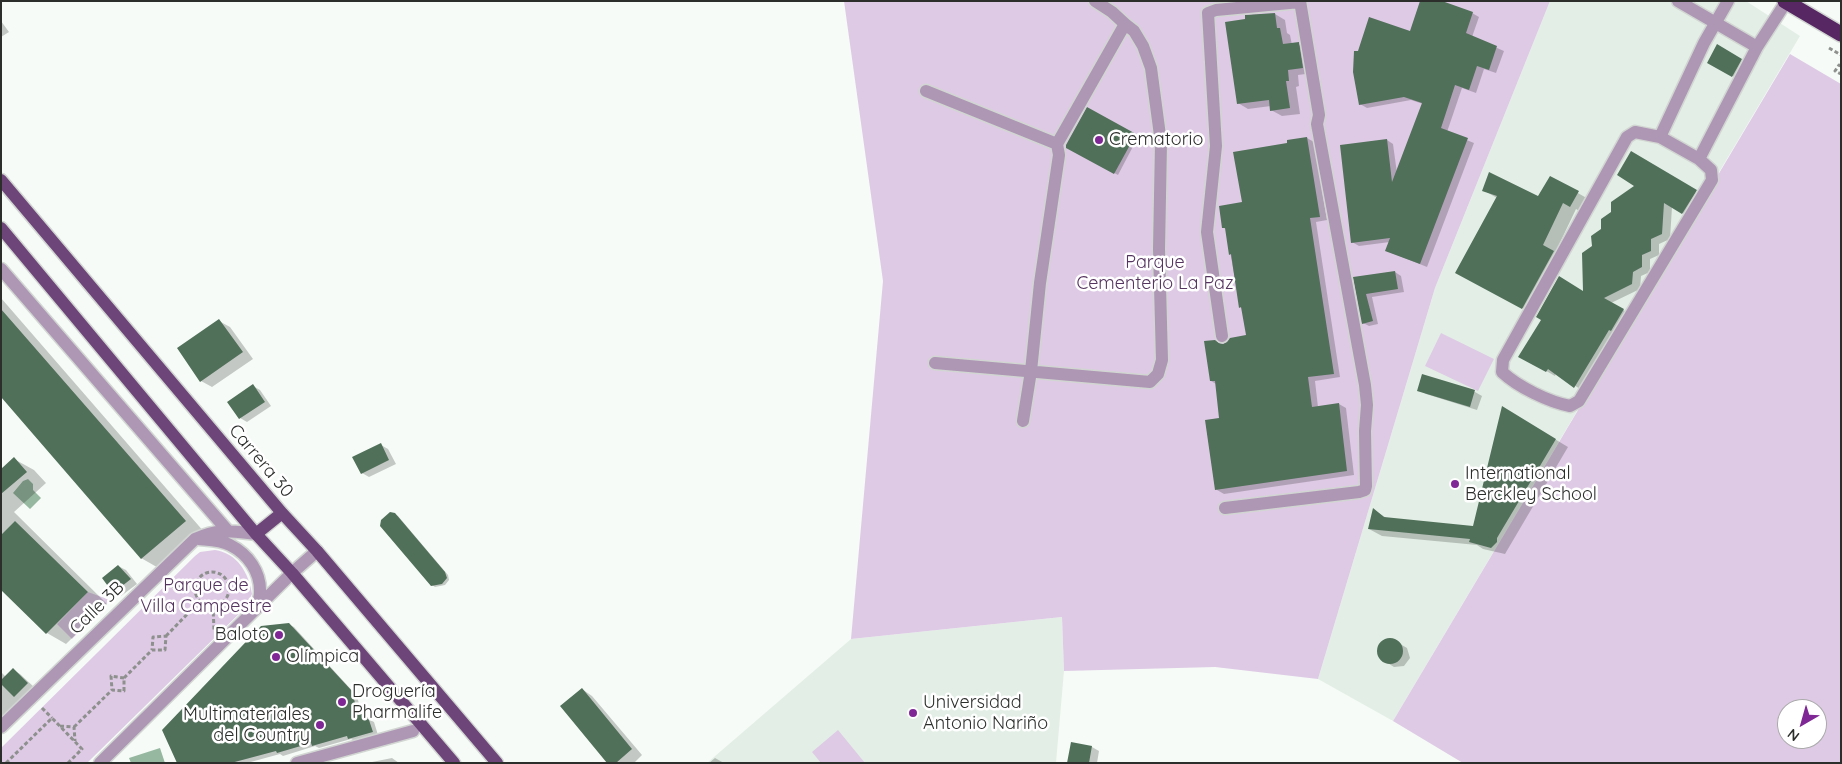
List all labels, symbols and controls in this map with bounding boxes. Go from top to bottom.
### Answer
place label: Crematorio [1109,129,1203,151]
marker: Crematorio [1093,134,1105,146]
park label: Parque Cementerio La Paz [1076,252,1234,294]
street label: Carrera 30 [224,420,298,502]
place label: International Berckley School [1465,463,1597,506]
marker: International Berckley School [1449,478,1461,490]
park label: Parque de Villa Campestre [140,575,272,618]
street label: Calle 3B [65,577,129,639]
place label: Baloto [215,624,269,646]
marker: Baloto [273,629,285,641]
place label: Olímpica [286,646,359,668]
marker: Olímpica [270,651,282,663]
place label: Droguería Pharmalife [352,681,442,724]
place label: Universidad Antonio Nariño [923,692,1048,734]
marker: Droguería Pharmalife [336,696,348,708]
north arrow [1777,699,1827,749]
place label: Multimateriales del Country [183,704,310,746]
marker: Universidad Antonio Nariño [907,707,919,719]
marker: Multimateriales del Country [314,719,326,731]
text: N [1784,725,1803,745]

